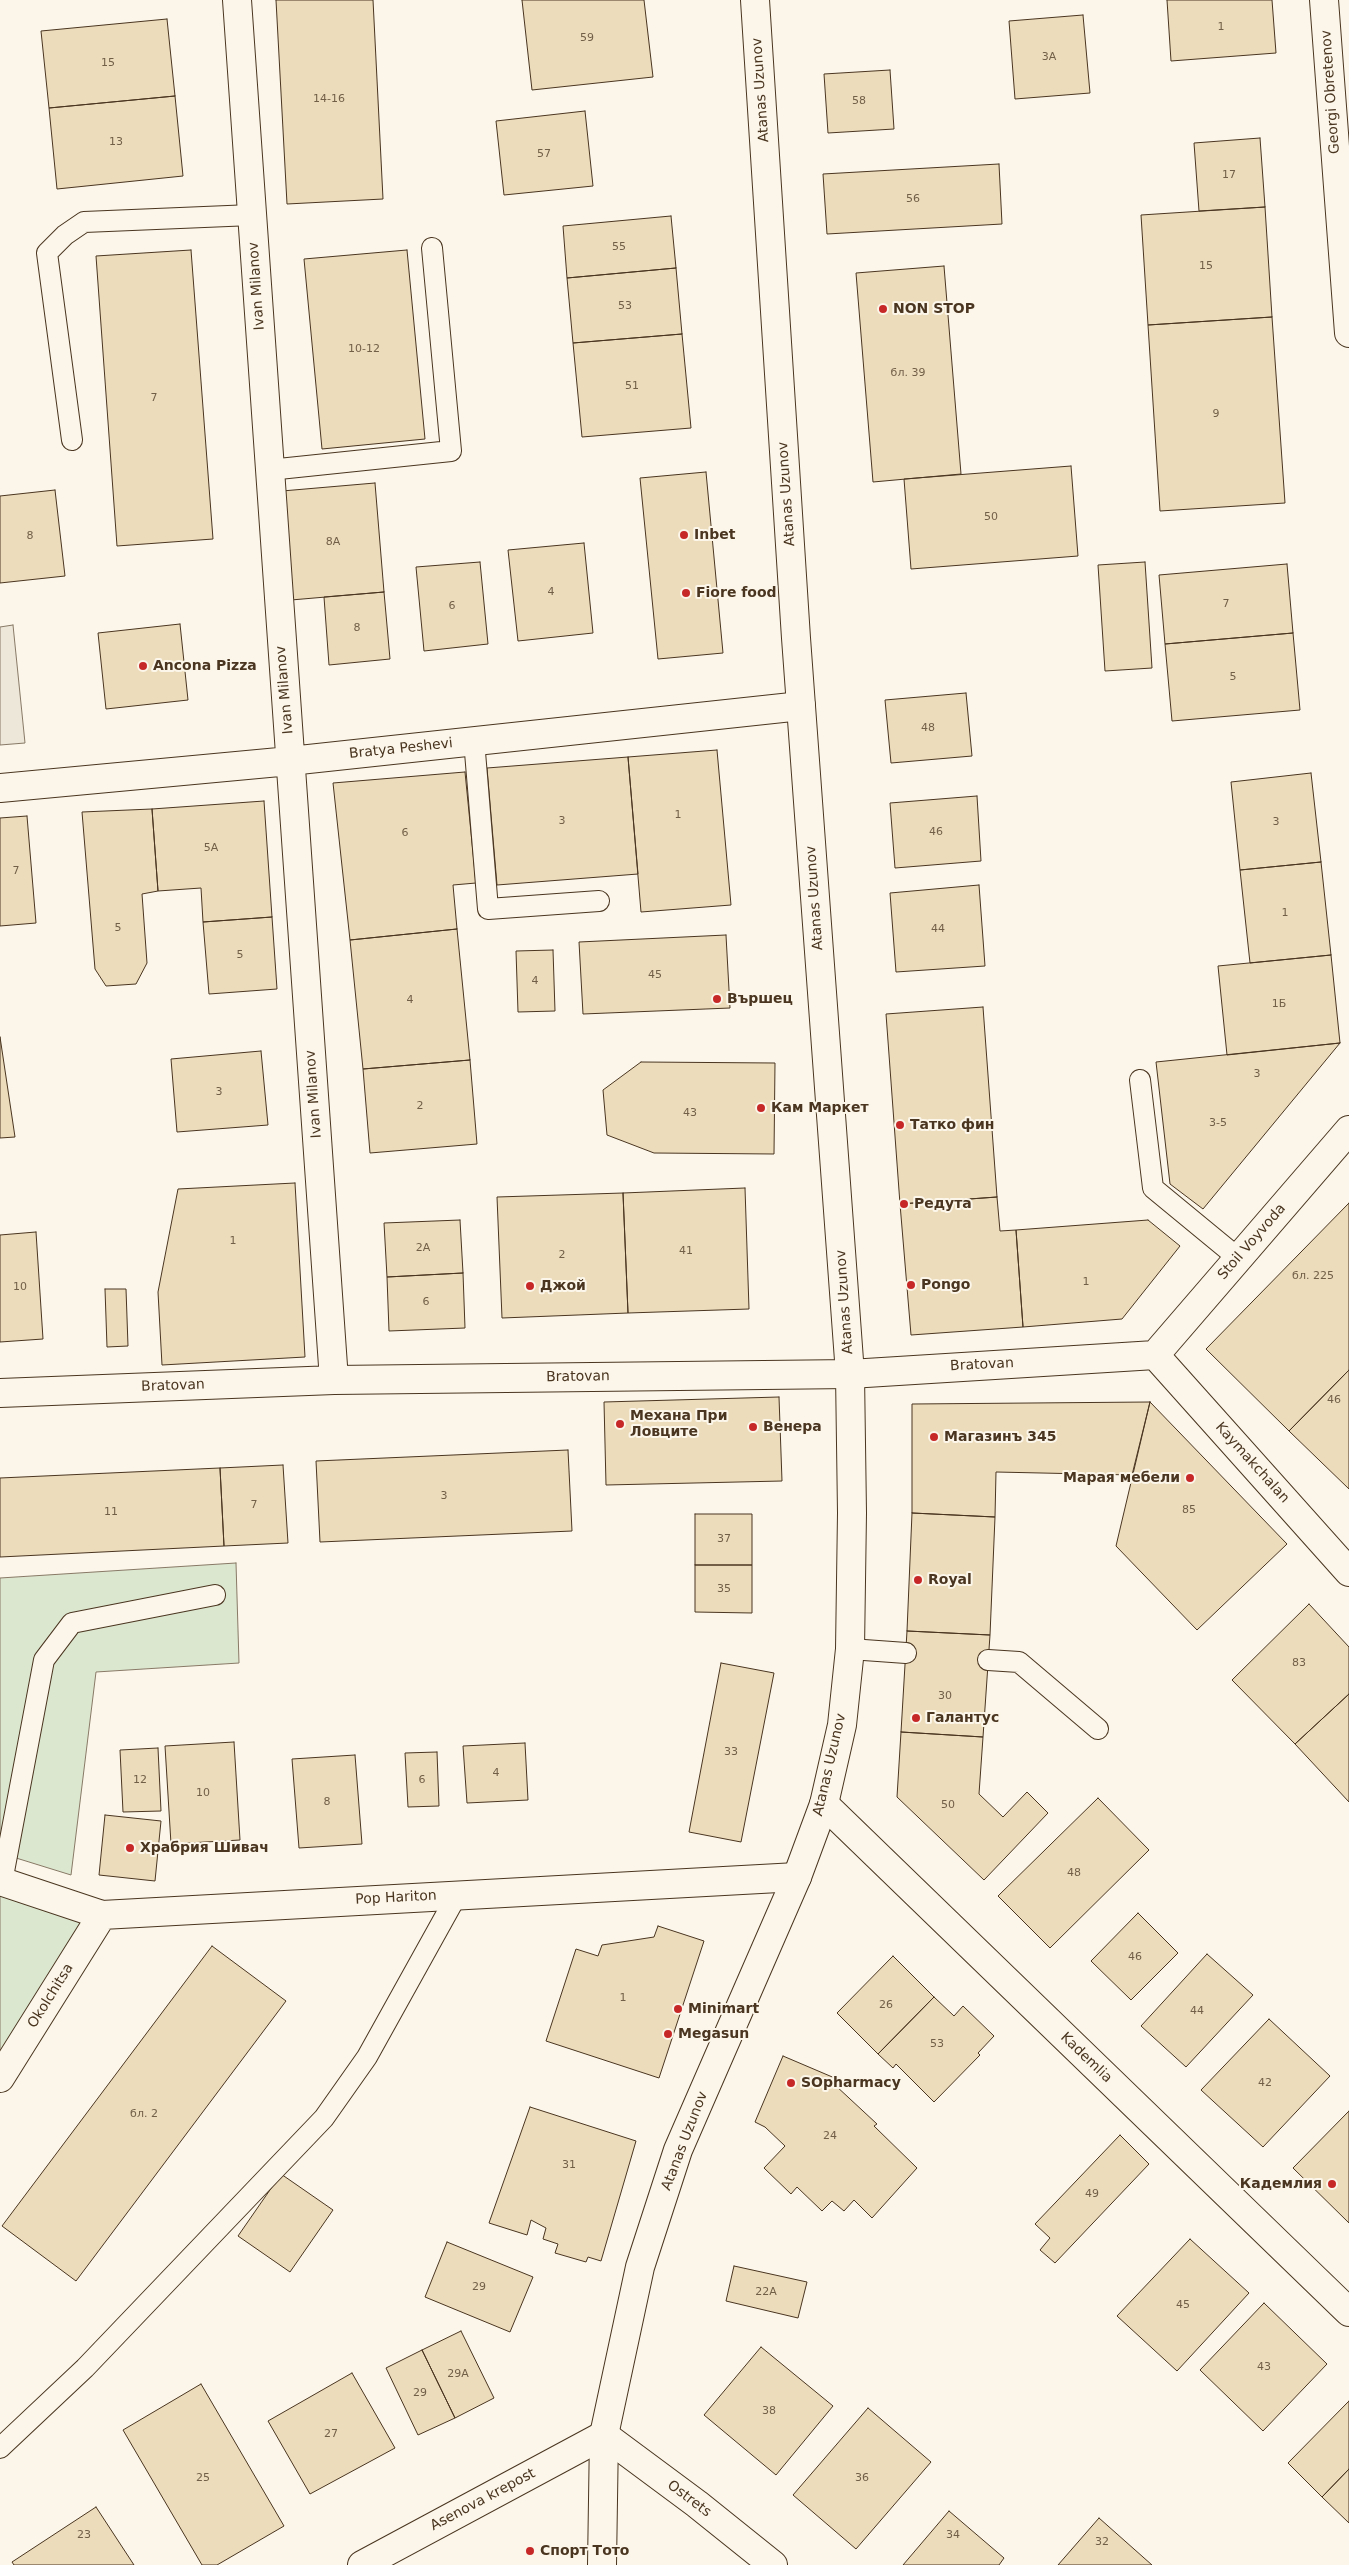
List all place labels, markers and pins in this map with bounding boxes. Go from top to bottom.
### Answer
place label: NON STOP [893,301,975,317]
marker: NON STOP [877,303,889,315]
place label: Inbet [694,527,735,543]
marker: Inbet [678,529,690,541]
place label: Fiore food [696,585,777,601]
marker: Fiore food [680,587,692,599]
place label: Ancona Pizza [153,658,257,674]
marker: Ancona Pizza [137,660,149,672]
place label: Вършец [727,991,793,1007]
marker: Вършец [711,993,723,1005]
place label: Кам Маркет [771,1100,869,1116]
marker: Кам Маркет [755,1102,767,1114]
place label: Татко фин [910,1117,994,1133]
marker: Татко фин [894,1119,906,1131]
place label: Редута [914,1196,972,1212]
marker: Редута [898,1198,910,1210]
place label: Pongo [921,1277,970,1293]
place label: Джой [540,1278,586,1294]
marker: Pongo [905,1279,917,1291]
marker: Джой [524,1280,536,1292]
place label: Механа При Ловците [630,1408,727,1440]
marker: Механа При Ловците [614,1418,626,1430]
place label: Венера [763,1419,822,1435]
marker: Венера [747,1421,759,1433]
place label: Магазинъ 345 [944,1429,1056,1445]
marker: Магазинъ 345 [928,1431,940,1443]
place label: Марая мебели [1063,1470,1180,1486]
marker: Марая мебели [1184,1472,1196,1484]
place label: Royal [928,1572,972,1588]
marker: Royal [912,1574,924,1586]
place label: Галантус [926,1710,999,1726]
marker: Галантус [910,1712,922,1724]
place label: Храбрия Шивач [140,1840,269,1856]
marker: Храбрия Шивач [124,1842,136,1854]
place label: Minimart [688,2001,759,2017]
marker: Minimart [672,2003,684,2015]
place label: Megasun [678,2026,749,2042]
marker: Megasun [662,2028,674,2040]
place label: SOpharmacy [801,2075,901,2091]
marker: SOpharmacy [785,2077,797,2089]
place label: Кадемлия [1240,2176,1322,2192]
marker: Кадемлия [1326,2178,1338,2190]
place label: Спорт Тото [540,2543,629,2559]
marker: Спорт Тото [524,2545,536,2557]

